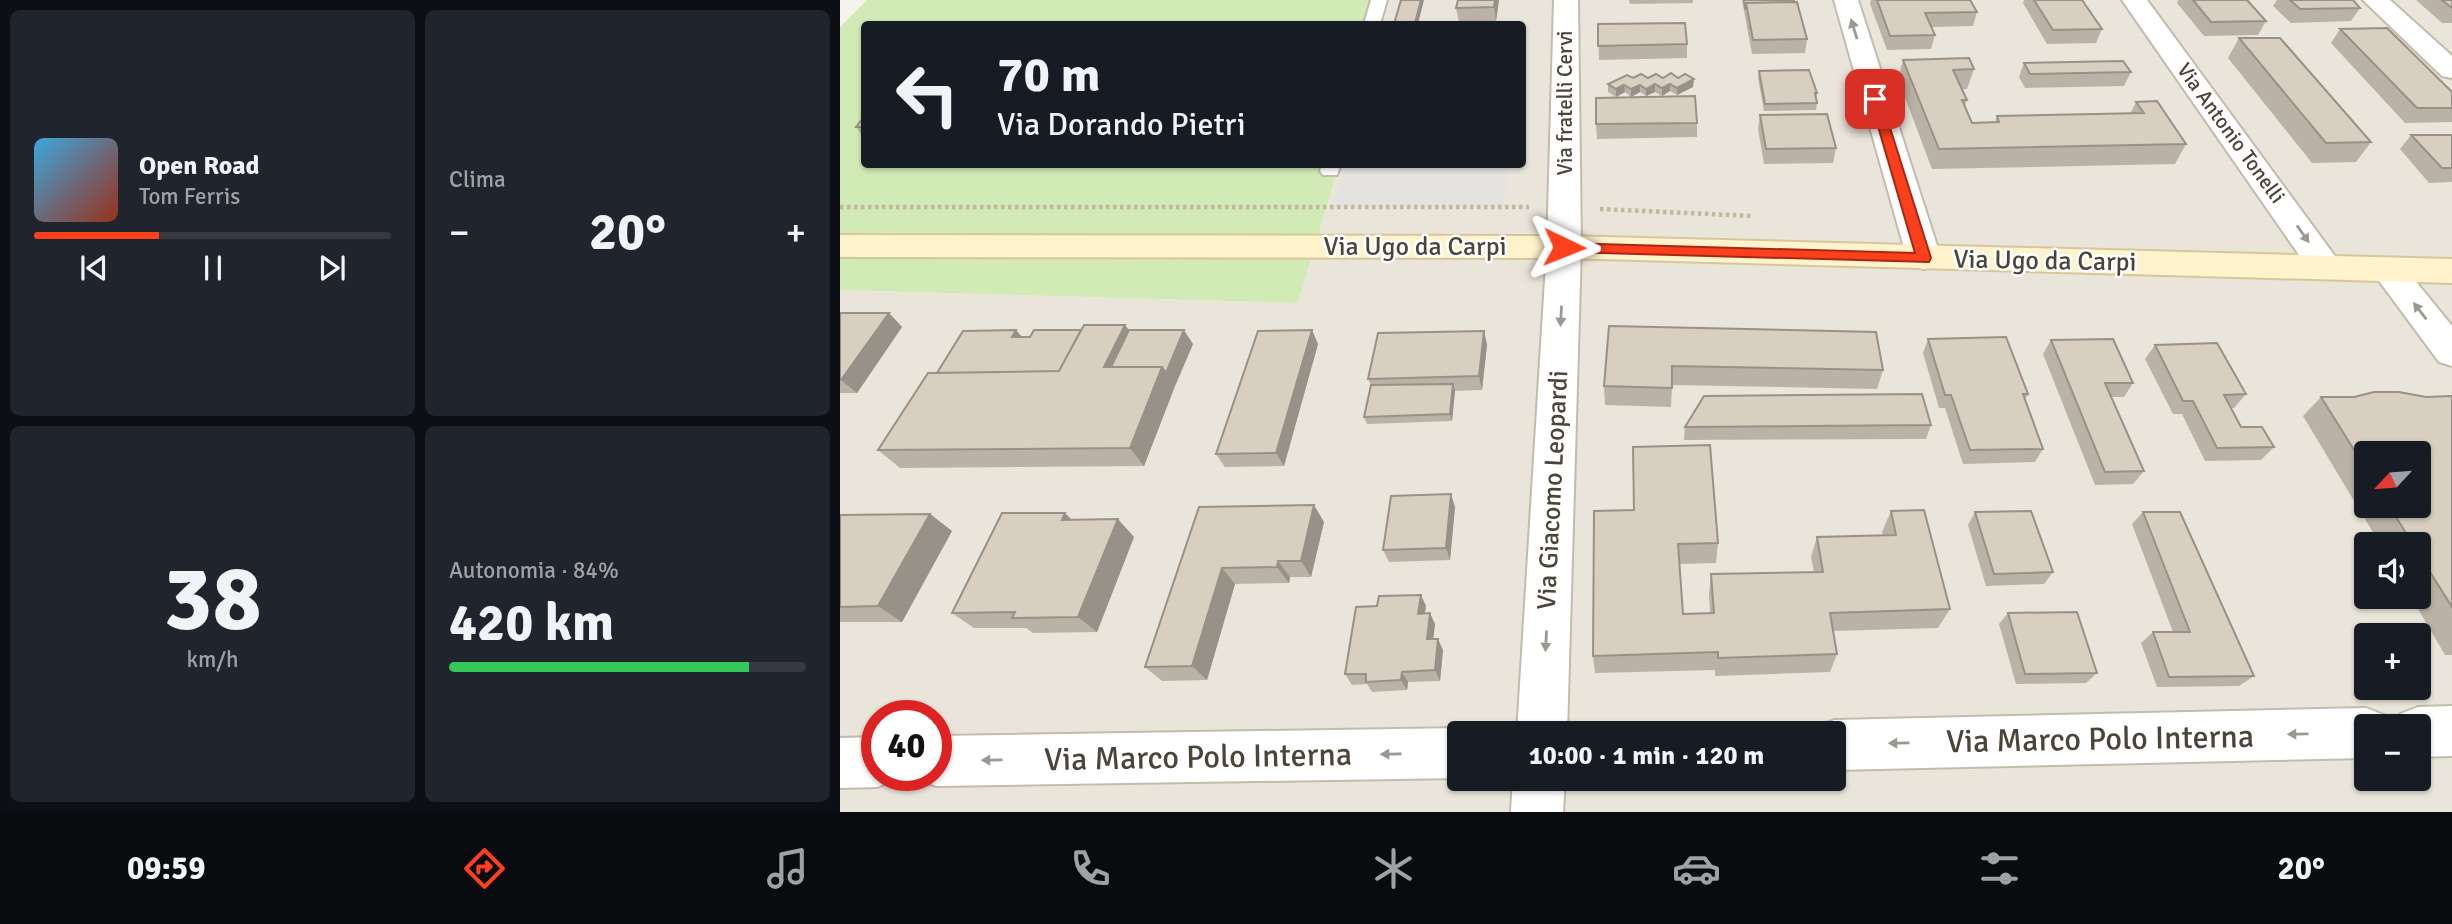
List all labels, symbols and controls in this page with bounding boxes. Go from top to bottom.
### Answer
one-way arrow [1849,18,1859,39]
street label: Via fratelli Cervi [1552,31,1578,175]
text: 70 m [997,45,1100,105]
icon: left [882,49,973,140]
street label: Via Antonio Tonelli [2171,58,2291,208]
pin [1845,69,1905,129]
icon: arrive [1856,80,1894,118]
text: Via Dorando Pietri [997,105,1246,144]
text: Open Road [139,150,260,182]
text: Clima [449,165,506,194]
text: Tom Ferris [139,182,240,211]
text: 20° [589,200,666,264]
text: − [449,209,470,256]
text: + [785,209,806,256]
position arrow [1527,210,1601,284]
one-way arrow [2296,225,2310,243]
street label: Via Ugo da Carpi [1323,231,1507,263]
street label: Via Ugo da Carpi [1953,243,2137,279]
icon: previous [75,249,113,287]
icon: pause [194,249,232,287]
icon: next [313,249,351,287]
one-way arrow [2413,302,2427,320]
one-way arrow [1555,305,1566,327]
street label: Via Giacomo Leopardi [1531,369,1575,611]
north arrow [2354,441,2431,518]
map controls [2354,441,2431,791]
button: sound [2354,532,2431,609]
text: 38 [163,543,262,656]
text: Autonomia · 84% [449,556,619,585]
text: 420 km [449,591,614,655]
button: + [2354,623,2431,700]
one-way arrow [1540,630,1551,652]
text: km/h [186,645,239,674]
speed limit sign: 40 [861,700,952,791]
button: − [2354,714,2431,791]
street label: Via Marco Polo Interna [1946,717,2254,761]
one-way arrow [2287,729,2309,740]
street label: Via Marco Polo Interna [1044,735,1352,779]
one-way arrow [1888,738,1910,749]
text: 10:00 · 1 min · 120 m [1529,740,1764,772]
one-way arrow [1380,748,1402,759]
one-way arrow [981,754,1003,766]
icon: directions [460,844,509,893]
icon: music [763,844,812,893]
icon: phone [1066,844,1115,893]
icon: climate [1369,844,1418,893]
icon: car [1672,844,1721,893]
icon: filters [1975,844,2024,893]
text: 09:59 [127,849,206,888]
text: 20° [2278,849,2325,888]

